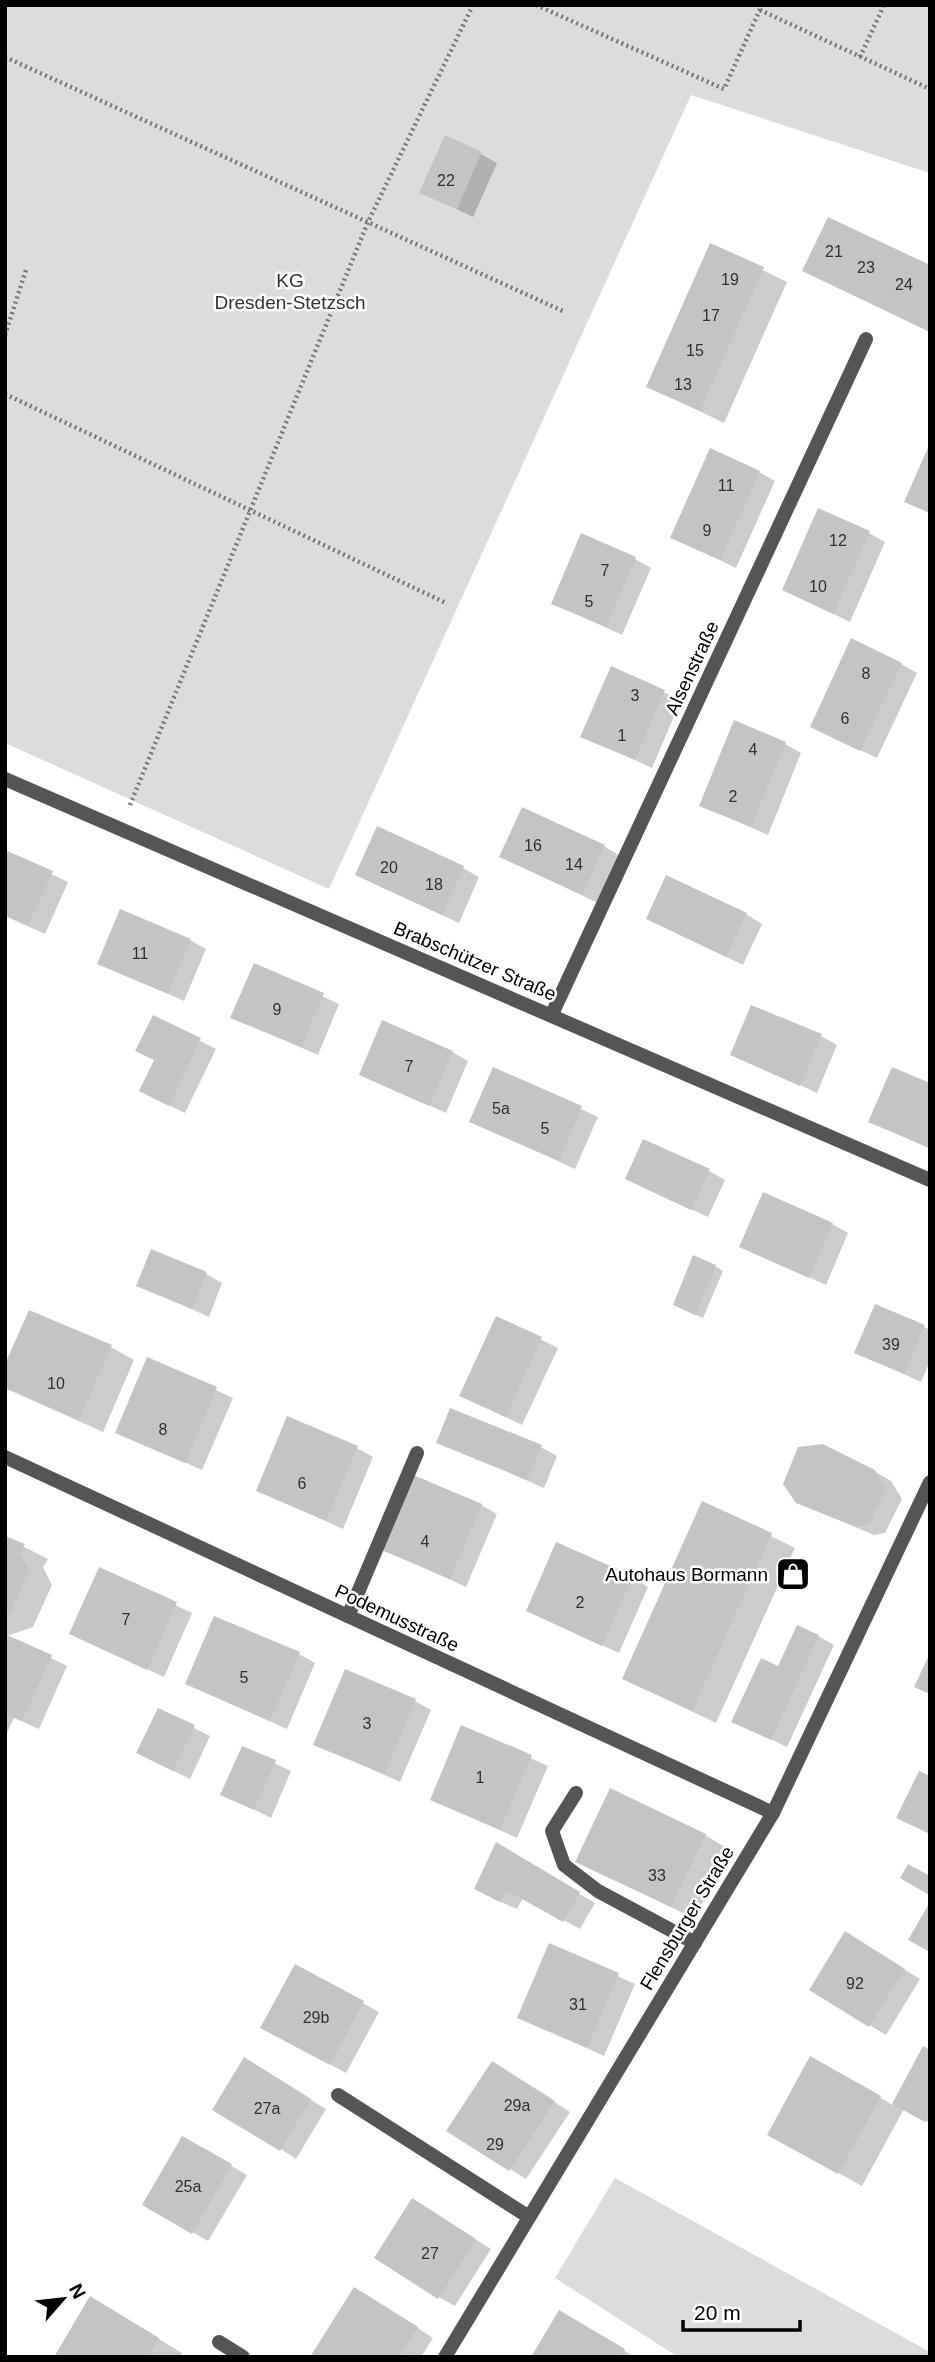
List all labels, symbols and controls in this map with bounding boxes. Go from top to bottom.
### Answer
house number: 22 [437,172,455,189]
house number: 21 [825,243,843,260]
house number: 23 [857,259,875,276]
park label: KG Dresden-Stetzsch [214,270,366,313]
house number: 19 [721,271,739,288]
house number: 24 [895,276,913,293]
house number: 17 [702,307,720,324]
house number: 15 [686,342,704,359]
house number: 13 [674,376,692,393]
house number: 11 [718,477,734,494]
house number: 9 [703,522,712,539]
house number: 12 [829,532,847,549]
house number: 7 [601,562,610,579]
house number: 10 [809,578,827,595]
house number: 5 [585,593,594,610]
street label: Alsenstraße [661,618,723,718]
house number: 8 [862,665,871,682]
house number: 3 [631,687,640,704]
house number: 6 [841,710,850,727]
house number: 1 [618,727,627,744]
house number: 4 [749,741,758,758]
house number: 2 [729,788,738,805]
house number: 16 [524,837,542,854]
house number: 14 [565,856,583,873]
house number: 20 [380,859,398,876]
house number: 18 [425,876,443,893]
street label: Brabschützer Straße [391,917,559,1005]
house number: 11 [132,945,148,962]
house number: 9 [273,1001,282,1018]
house number: 7 [405,1058,414,1075]
house number: 5a [492,1100,510,1117]
house number: 5 [541,1120,550,1137]
house number: 39 [882,1336,900,1353]
house number: 10 [47,1375,65,1392]
house number: 8 [159,1421,168,1438]
house number: 6 [298,1475,307,1492]
house number: 4 [421,1533,430,1550]
shop icon: Autohaus Bormann [774,1555,812,1593]
place label: Autohaus Bormann [605,1564,768,1585]
street label: Podemusstraße [332,1580,462,1656]
house number: 2 [576,1594,585,1611]
house number: 7 [122,1611,131,1628]
house number: 5 [240,1669,249,1686]
house number: 3 [363,1715,372,1732]
house number: 1 [476,1769,485,1786]
street label: Flensburger Straße [636,1842,738,1994]
house number: 33 [648,1867,666,1884]
house number: 92 [846,1975,864,1992]
house number: 31 [569,1996,587,2013]
house number: 29b [303,2009,329,2026]
house number: 29a [504,2097,530,2114]
house number: 27a [254,2100,280,2117]
house number: 29 [486,2136,504,2153]
house number: 25a [175,2178,201,2195]
house number: 27 [421,2245,439,2262]
north arrow [28,2264,98,2334]
text: N [65,2280,90,2302]
scale bar [683,2288,800,2332]
text: 20 m [694,2301,741,2324]

